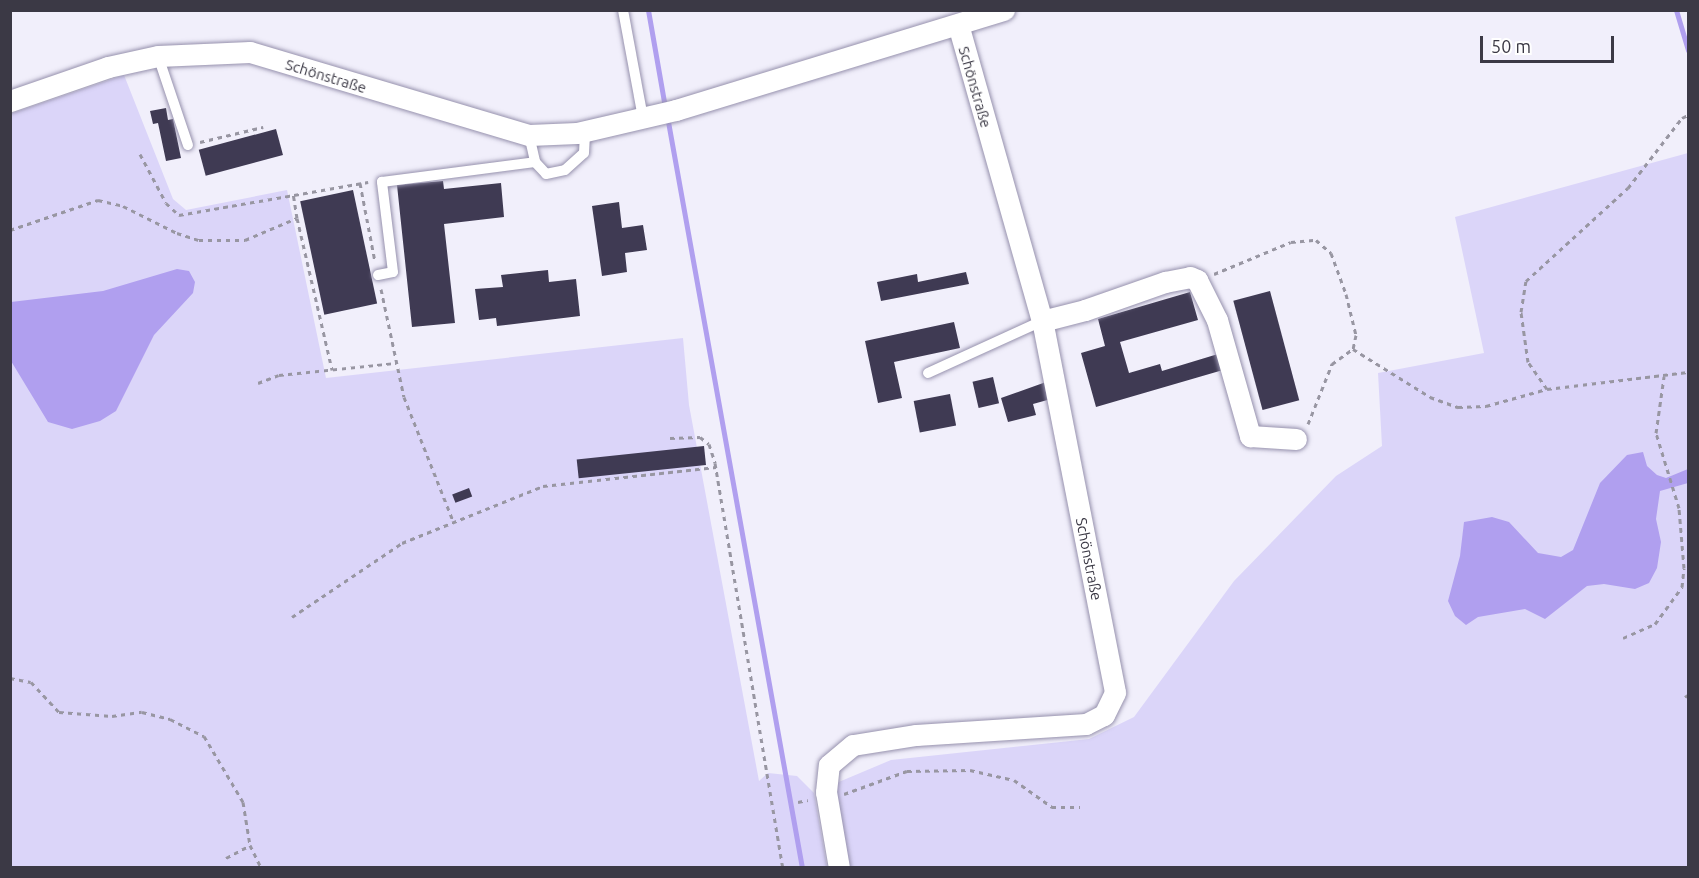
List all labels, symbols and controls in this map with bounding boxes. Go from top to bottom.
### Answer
scale bar [1483,24,1616,62]
text: 50 m [1491,36,1531,56]
street label: Schönstraße [955,44,995,130]
street label: Schönstraße [283,55,369,97]
street label: Schönstraße [1072,516,1106,602]

